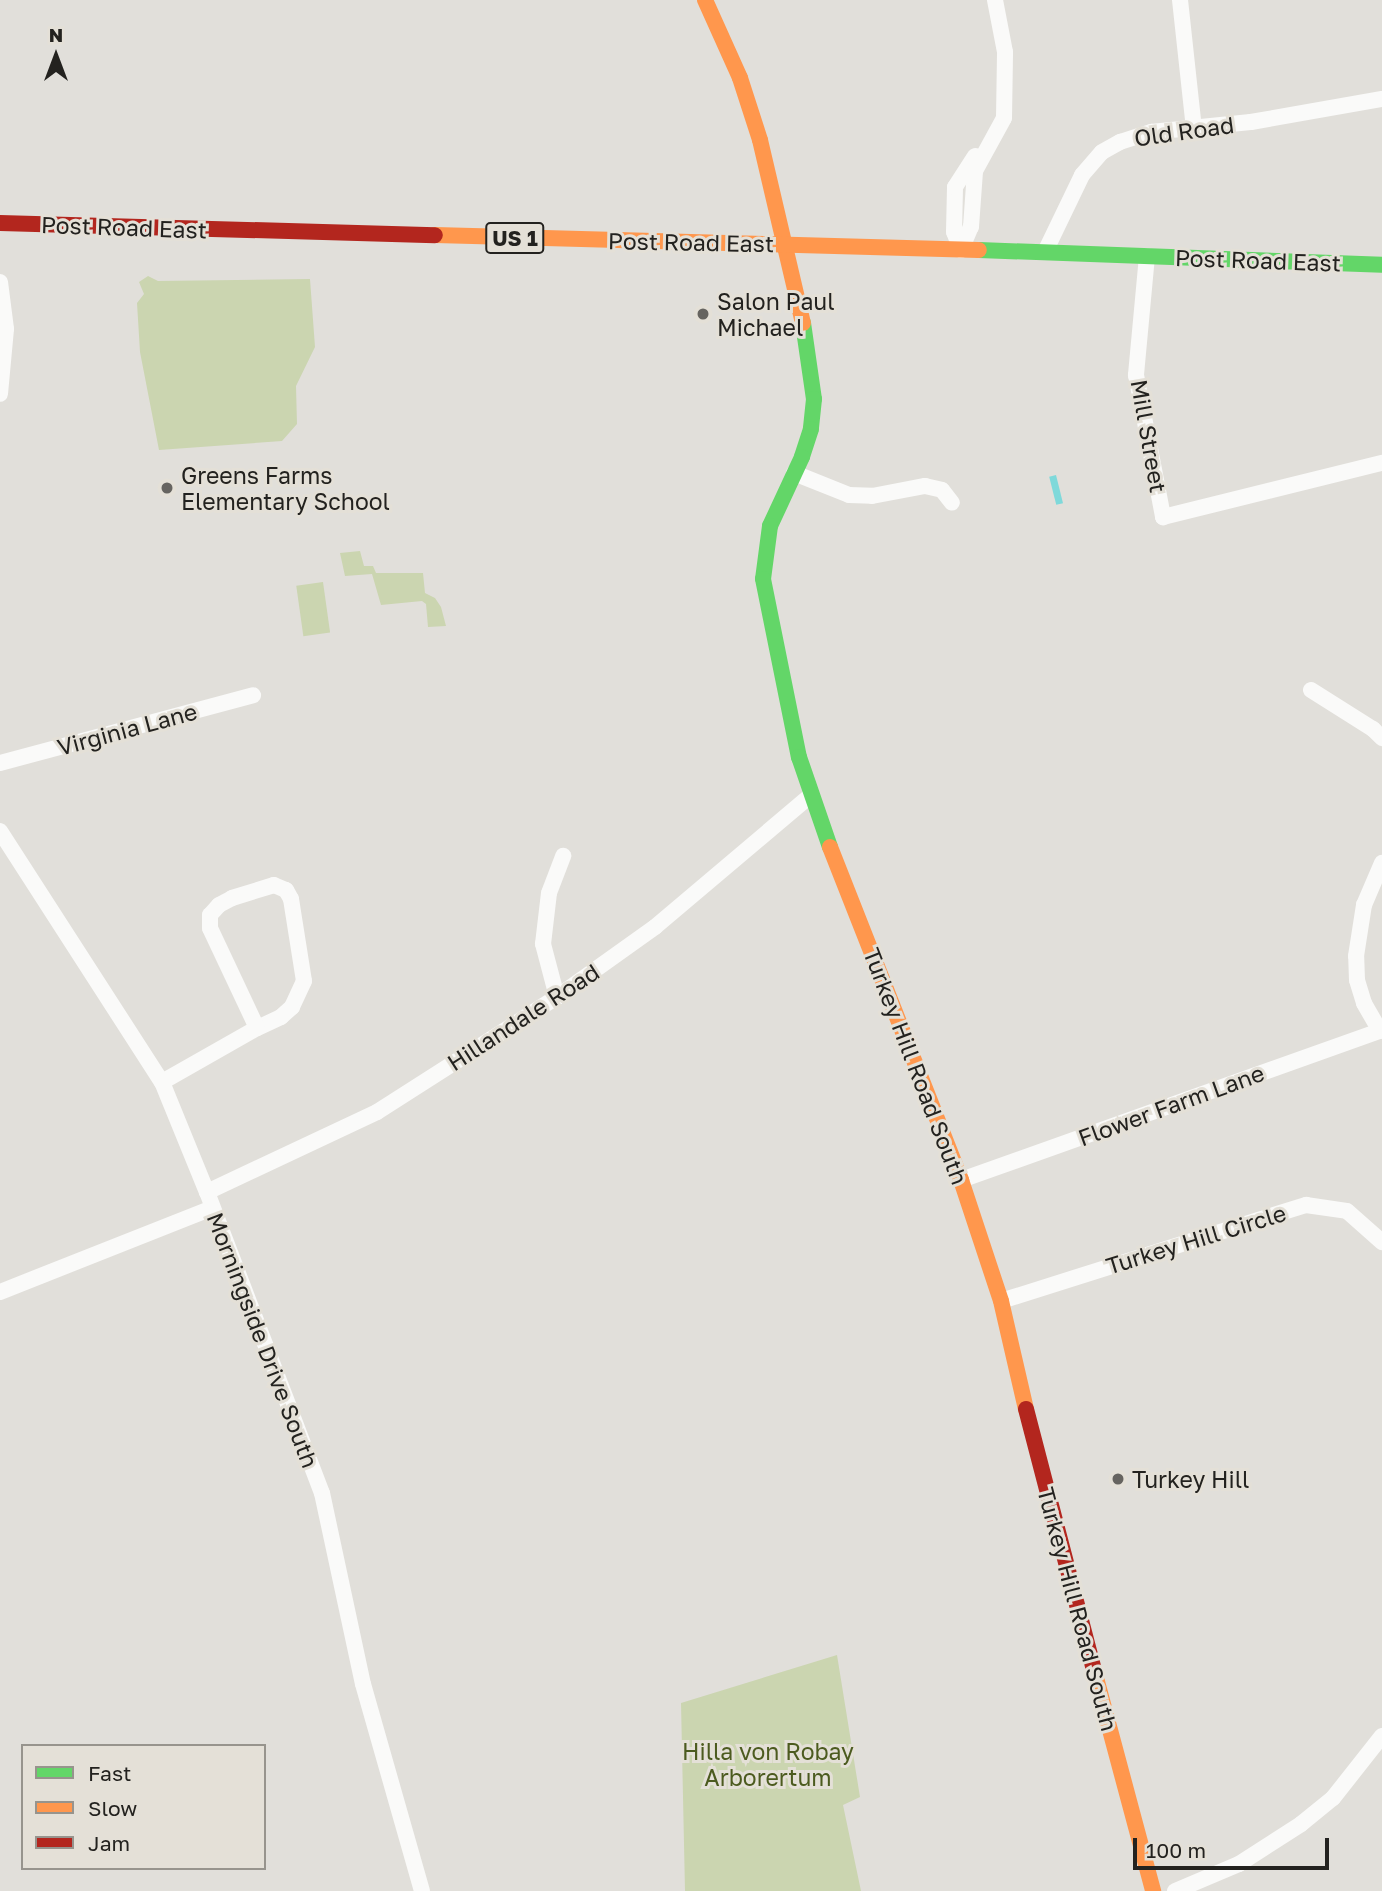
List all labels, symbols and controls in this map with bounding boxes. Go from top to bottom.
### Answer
north arrow [21,21,91,91]
text: N [49,23,63,46]
street label: Old Road [1132,110,1236,152]
street label: Post Road East [41,210,207,244]
road number: US 1 [485,220,545,256]
street label: Post Road East [608,227,774,257]
street label: Post Road East [1175,243,1341,277]
place label: Salon Paul Michael [717,287,835,341]
marker: Salon Paul Michael [695,306,711,322]
street label: Mill Street [1125,377,1173,495]
place label: Greens Farms Elementary School [181,461,390,515]
marker: Greens Farms Elementary School [159,480,175,496]
street label: Virginia Lane [54,697,200,761]
street label: Turkey Hill Road South [858,944,974,1188]
street label: Hillandale Road [442,958,604,1076]
street label: Flower Farm Lane [1074,1059,1268,1151]
street label: Turkey Hill Circle [1103,1198,1289,1280]
street label: Morningside Drive South [202,1208,324,1472]
place label: Turkey Hill [1132,1465,1249,1493]
marker: Turkey Hill [1110,1471,1126,1487]
street label: Turkey Hill Road South [1032,1484,1124,1734]
park label: Hilla von Robay Arborertum [682,1737,854,1791]
legend [21,1744,266,1870]
text: Fast [88,1760,131,1786]
text: Slow [88,1795,137,1821]
scale bar [1137,1825,1333,1869]
text: Jam [88,1830,130,1856]
text: 100 m [1146,1837,1206,1863]

